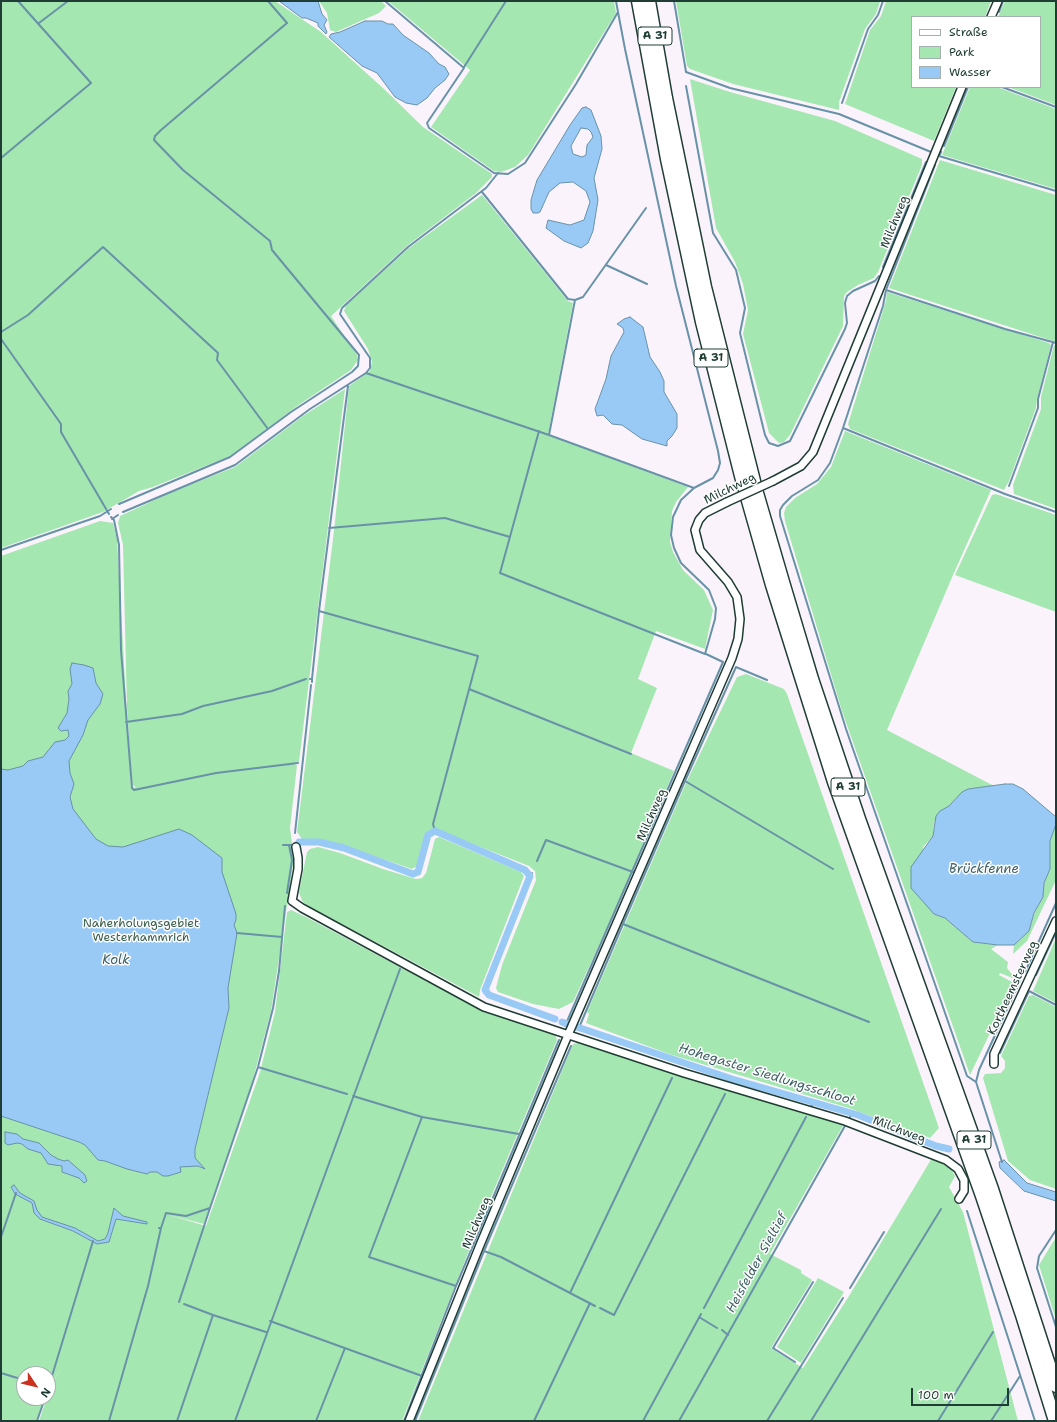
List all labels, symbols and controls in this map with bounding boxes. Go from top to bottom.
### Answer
legend [911,16,1041,88]
text: Straße [949,24,988,40]
road number: A 31 [638,27,672,45]
text: Park [949,44,975,60]
text: Wasser [949,64,991,80]
street label: Milchweg [878,193,912,251]
road number: A 31 [694,349,728,367]
street label: Milchweg [702,470,758,508]
road number: A 31 [831,778,865,796]
street label: Milchweg [634,787,670,843]
water label: Brückfenne [949,862,1019,878]
park label: Naherholungsgebiet Westerhammrich [83,917,199,945]
street label: Kortheemsterweg [985,938,1041,1038]
water label: Kolk [102,953,130,969]
water label: Hohegaster Siedlungsschloot [677,1041,857,1109]
street label: Milchweg [870,1113,928,1147]
road number: A 31 [957,1131,991,1149]
street label: Milchweg [459,1195,495,1251]
water label: Heisfelder Sieltief [723,1210,791,1316]
north arrow [16,1366,56,1406]
scale bar [913,1380,1011,1406]
text: N [37,1385,54,1400]
text: 100 m [918,1387,954,1403]

